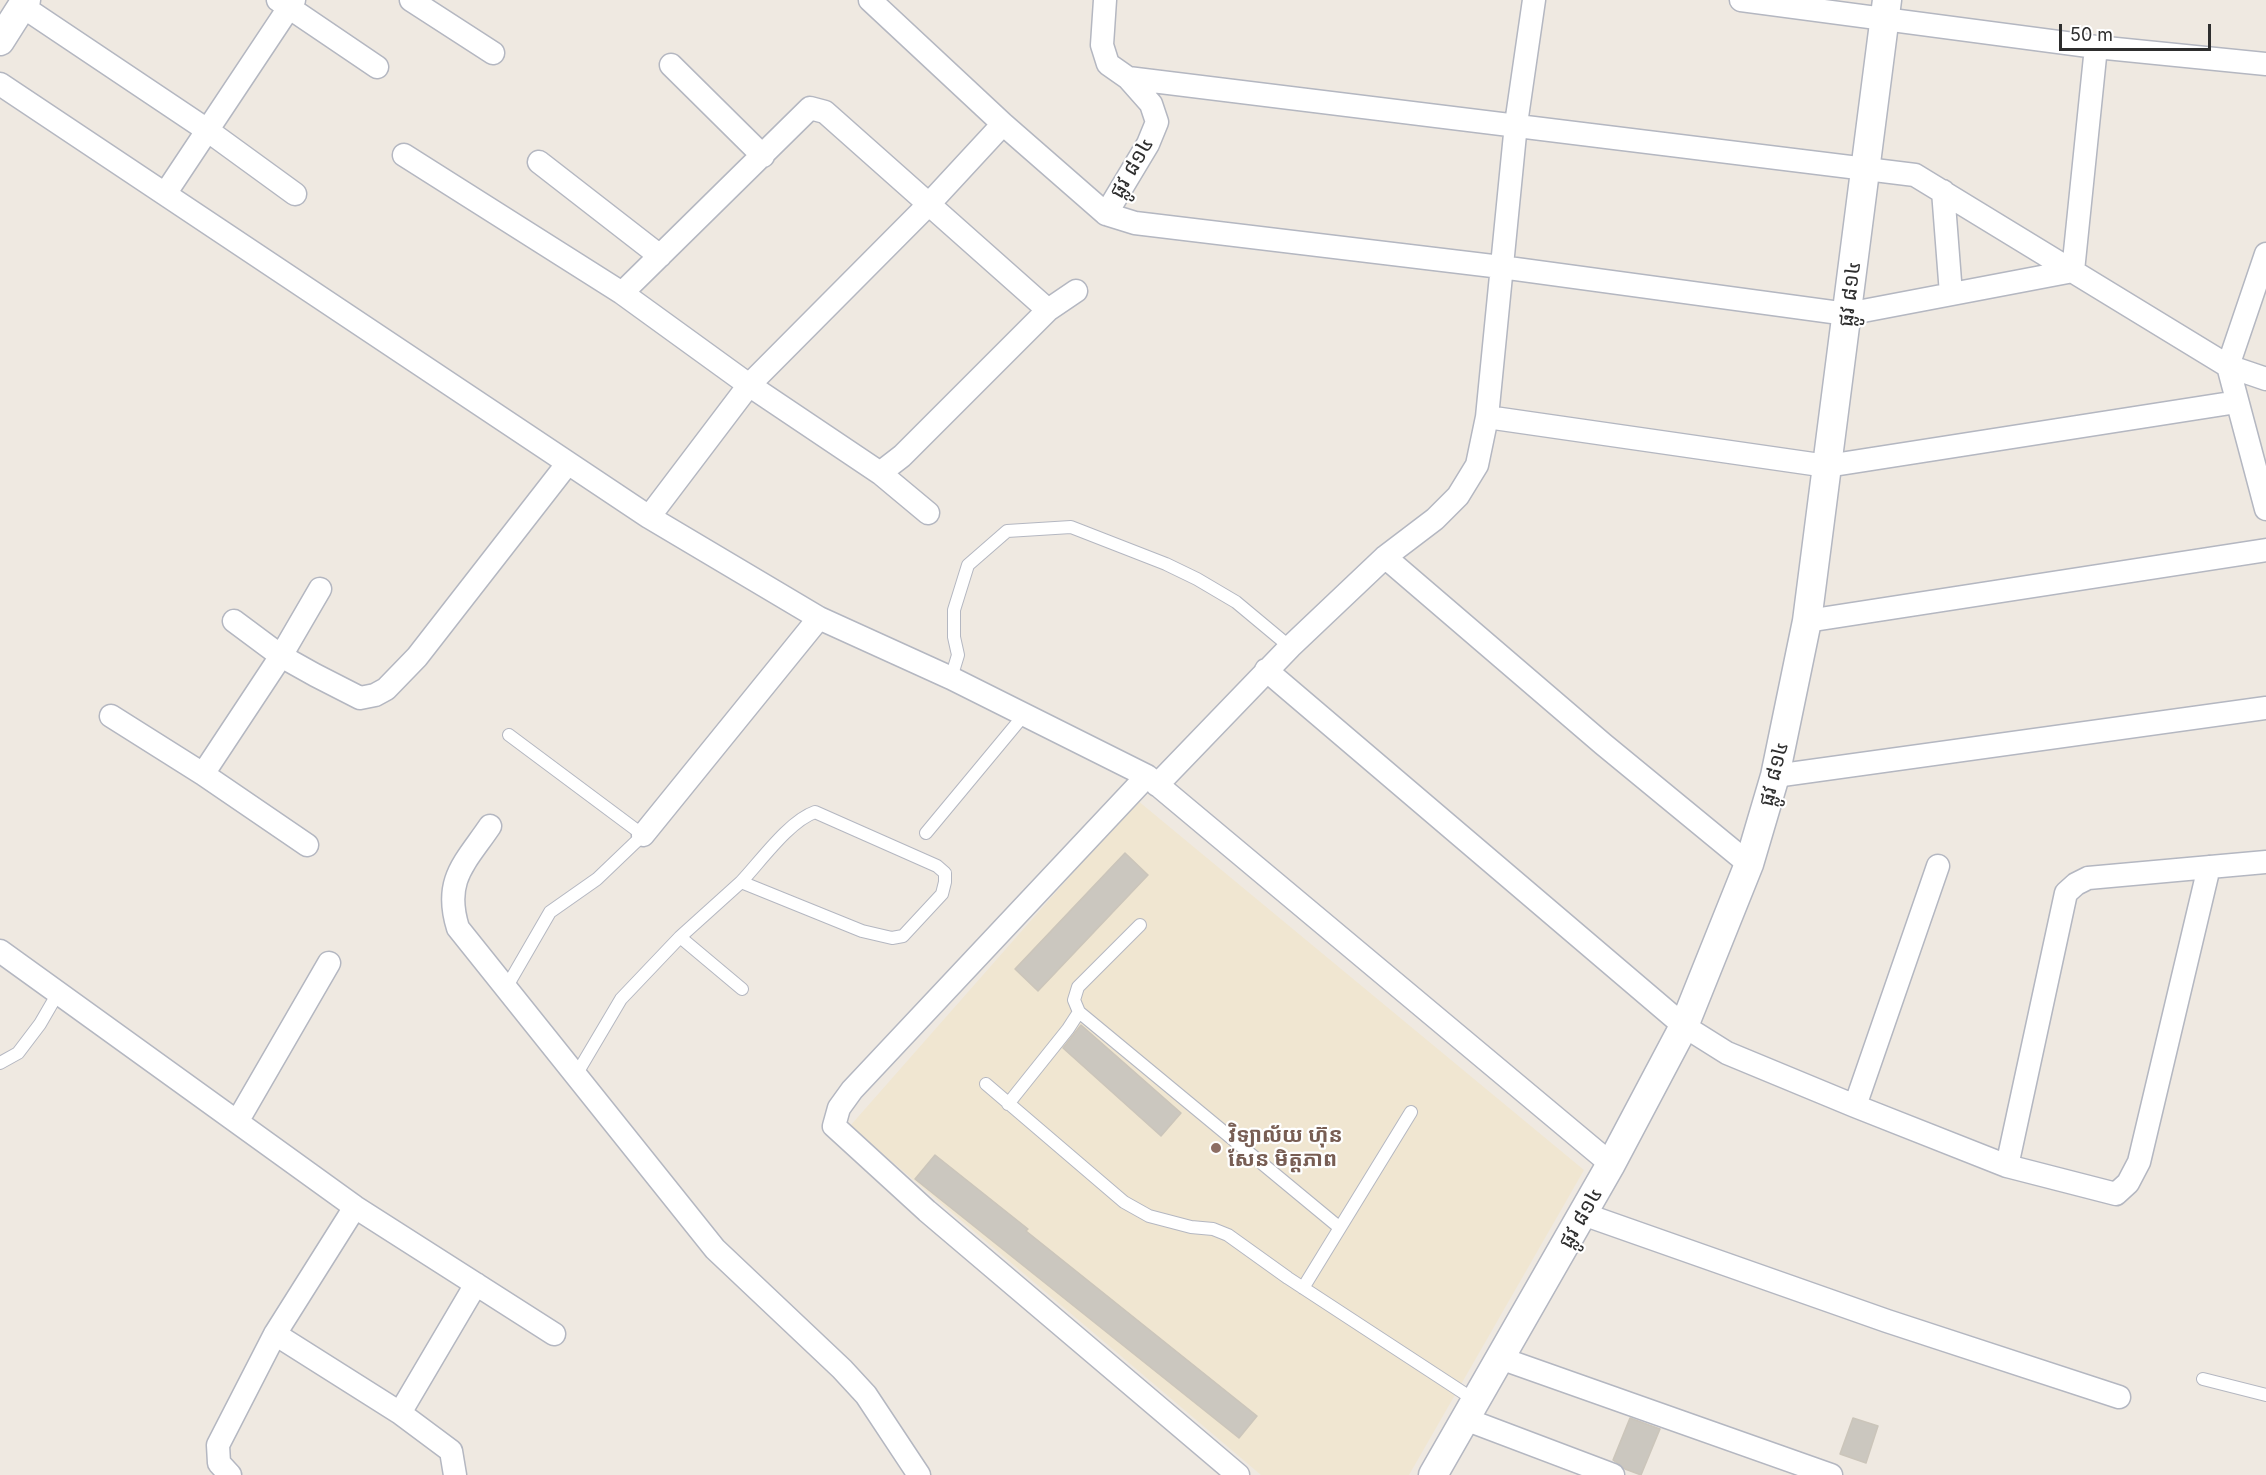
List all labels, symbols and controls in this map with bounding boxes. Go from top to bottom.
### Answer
scale bar [2062,12,2214,50]
text: 50 m [2070,24,2113,45]
street label: ផ្លូវ ៨១៤ [1105,133,1159,203]
street label: ផ្លូវ ៨១៤ [1833,260,1867,328]
street label: ផ្លូវ ៨១៤ [1754,739,1794,809]
place label: វិទ្យាល័យ ហ៊ុន សែន មិត្តភាព [1228,1123,1343,1173]
marker: វិទ្យាល័យ ហ៊ុន សែន មិត្តភាព [1209,1141,1223,1155]
street label: ផ្លូវ ៨១៤ [1554,1183,1608,1253]

